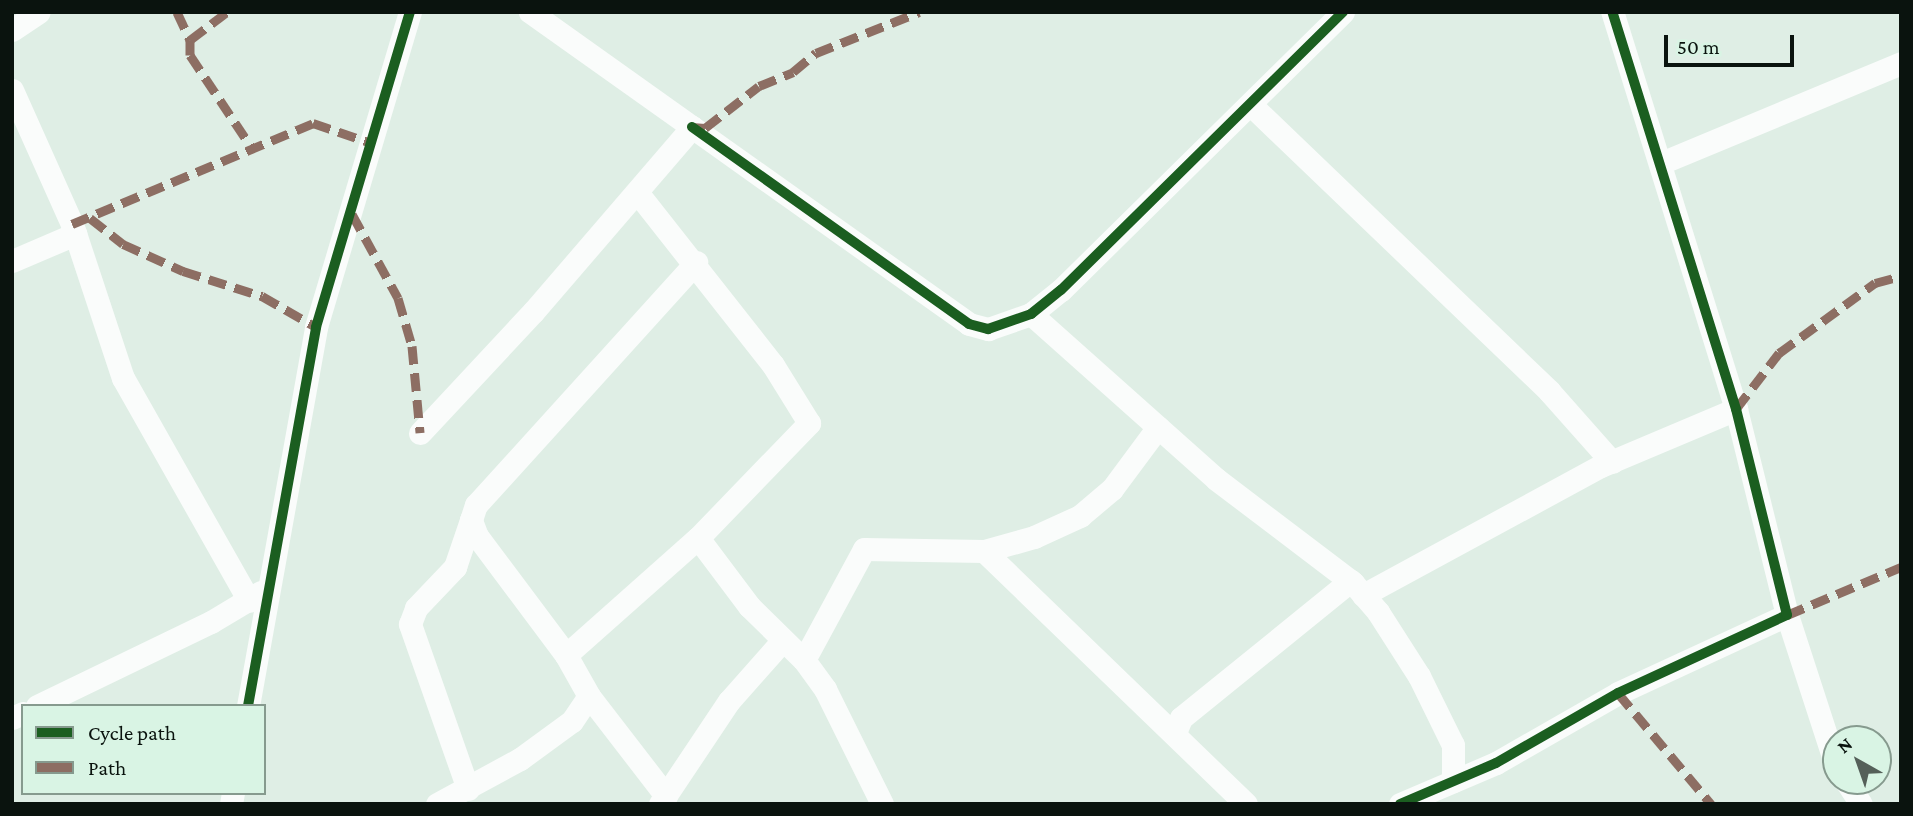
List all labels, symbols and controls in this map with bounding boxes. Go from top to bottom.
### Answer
scale bar [1668,21,1798,65]
text: 50 m [1677,35,1720,59]
legend [21,704,266,795]
text: Cycle path [88,721,176,745]
north arrow [1822,725,1892,795]
text: N [1833,733,1856,757]
text: Path [88,756,126,780]

